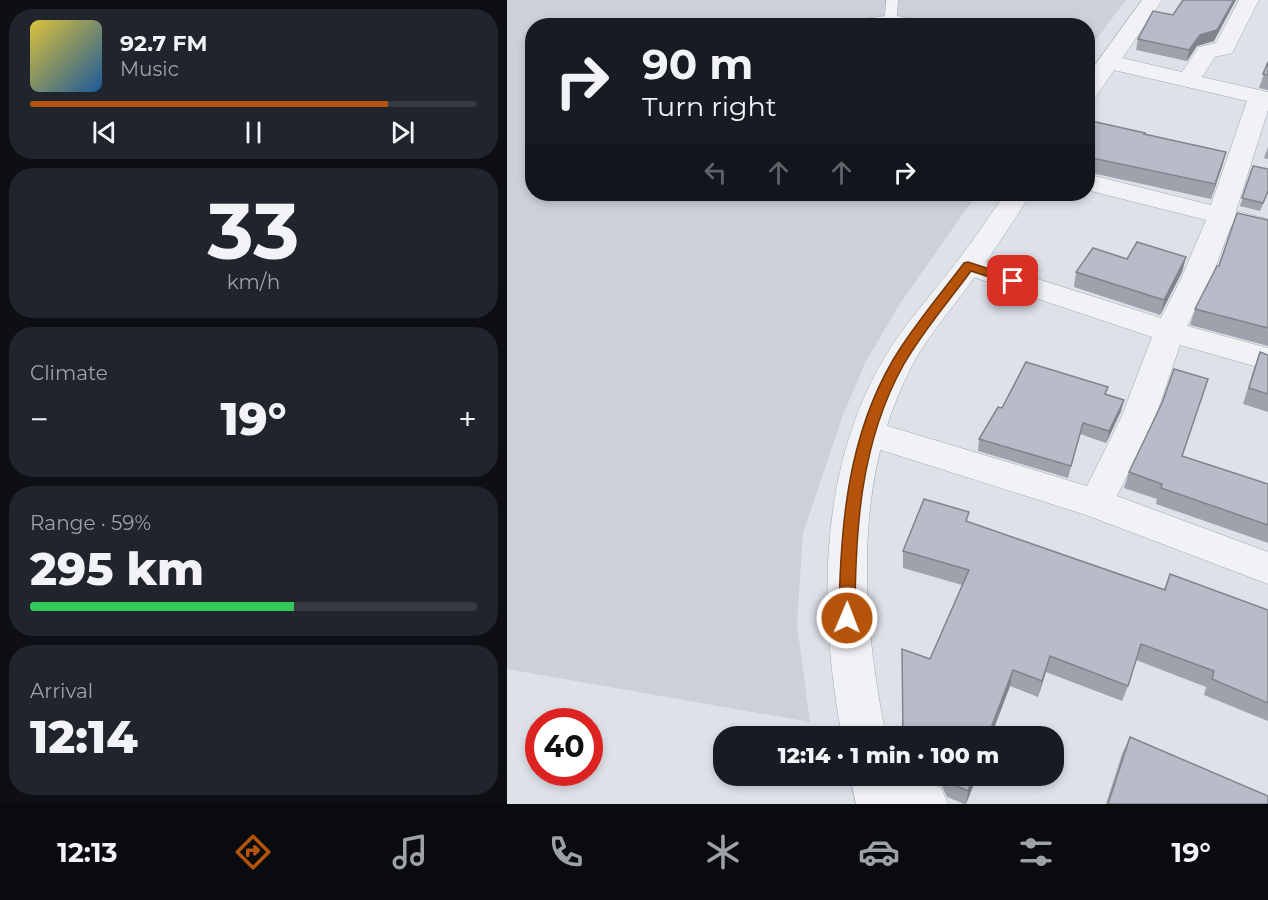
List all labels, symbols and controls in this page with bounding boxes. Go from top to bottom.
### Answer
text: 92.7 FM [120,30,207,57]
text: 90 m [642,38,753,90]
icon: right [543,42,621,120]
text: Music [120,57,179,81]
text: Turn right [642,90,777,123]
icon: previous [88,116,121,149]
icon: pause [237,116,270,149]
icon: next [386,116,419,149]
icon: left [699,156,732,189]
icon: ahead [762,156,795,189]
icon: ahead [825,156,858,189]
icon: right [888,156,921,189]
text: 33 [208,183,299,279]
pin [987,255,1038,306]
icon: arrive [996,264,1029,297]
text: km/h [227,270,280,294]
text: Climate [30,361,108,385]
text: 19° [220,391,287,446]
text: − [30,399,49,439]
text: + [458,399,477,439]
text: Range · 59% [30,511,151,535]
text: 295 km [30,541,204,596]
position arrow [815,586,879,650]
text: Arrival [30,679,93,703]
speed limit sign: 40 [525,708,603,786]
text: 12:14 [30,709,138,764]
text: 12:14 · 1 min · 100 m [778,742,999,769]
icon: directions [232,831,274,873]
icon: music [389,831,431,873]
icon: phone [545,831,587,873]
icon: climate [702,831,744,873]
icon: car [858,831,900,873]
icon: filters [1015,831,1057,873]
text: 12:13 [57,836,117,869]
text: 19° [1172,836,1211,869]

